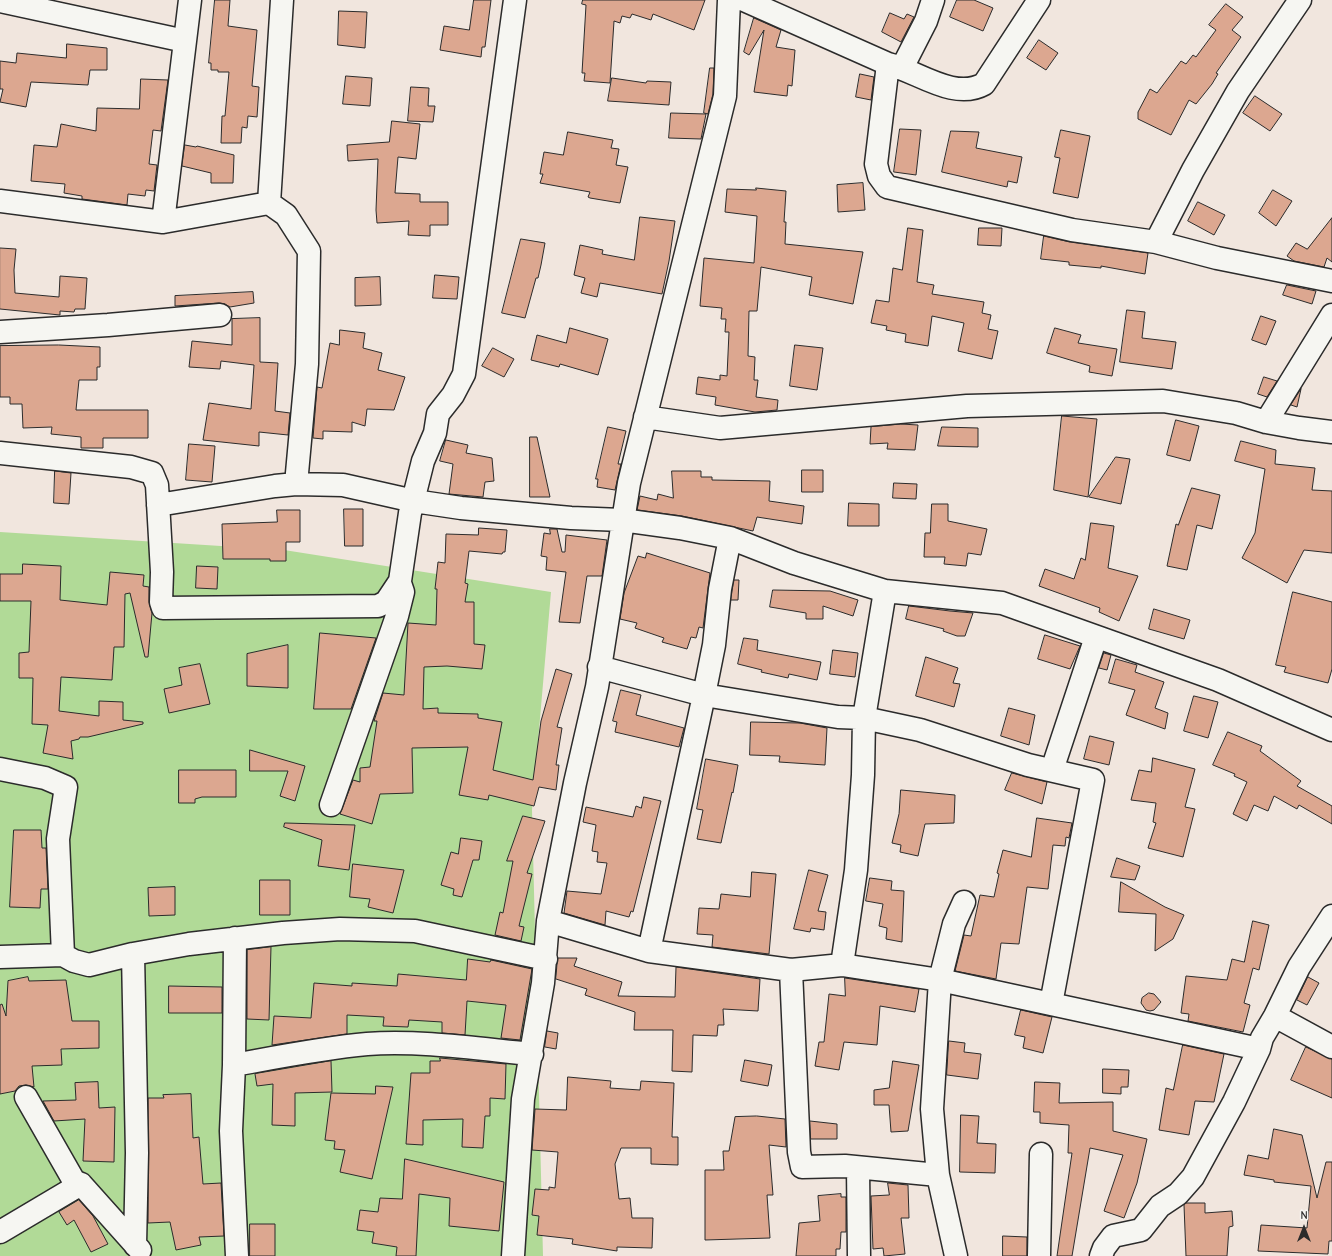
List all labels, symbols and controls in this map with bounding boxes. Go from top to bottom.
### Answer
north arrow [1284,1208,1324,1248]
text: N [1300,1209,1308,1222]

